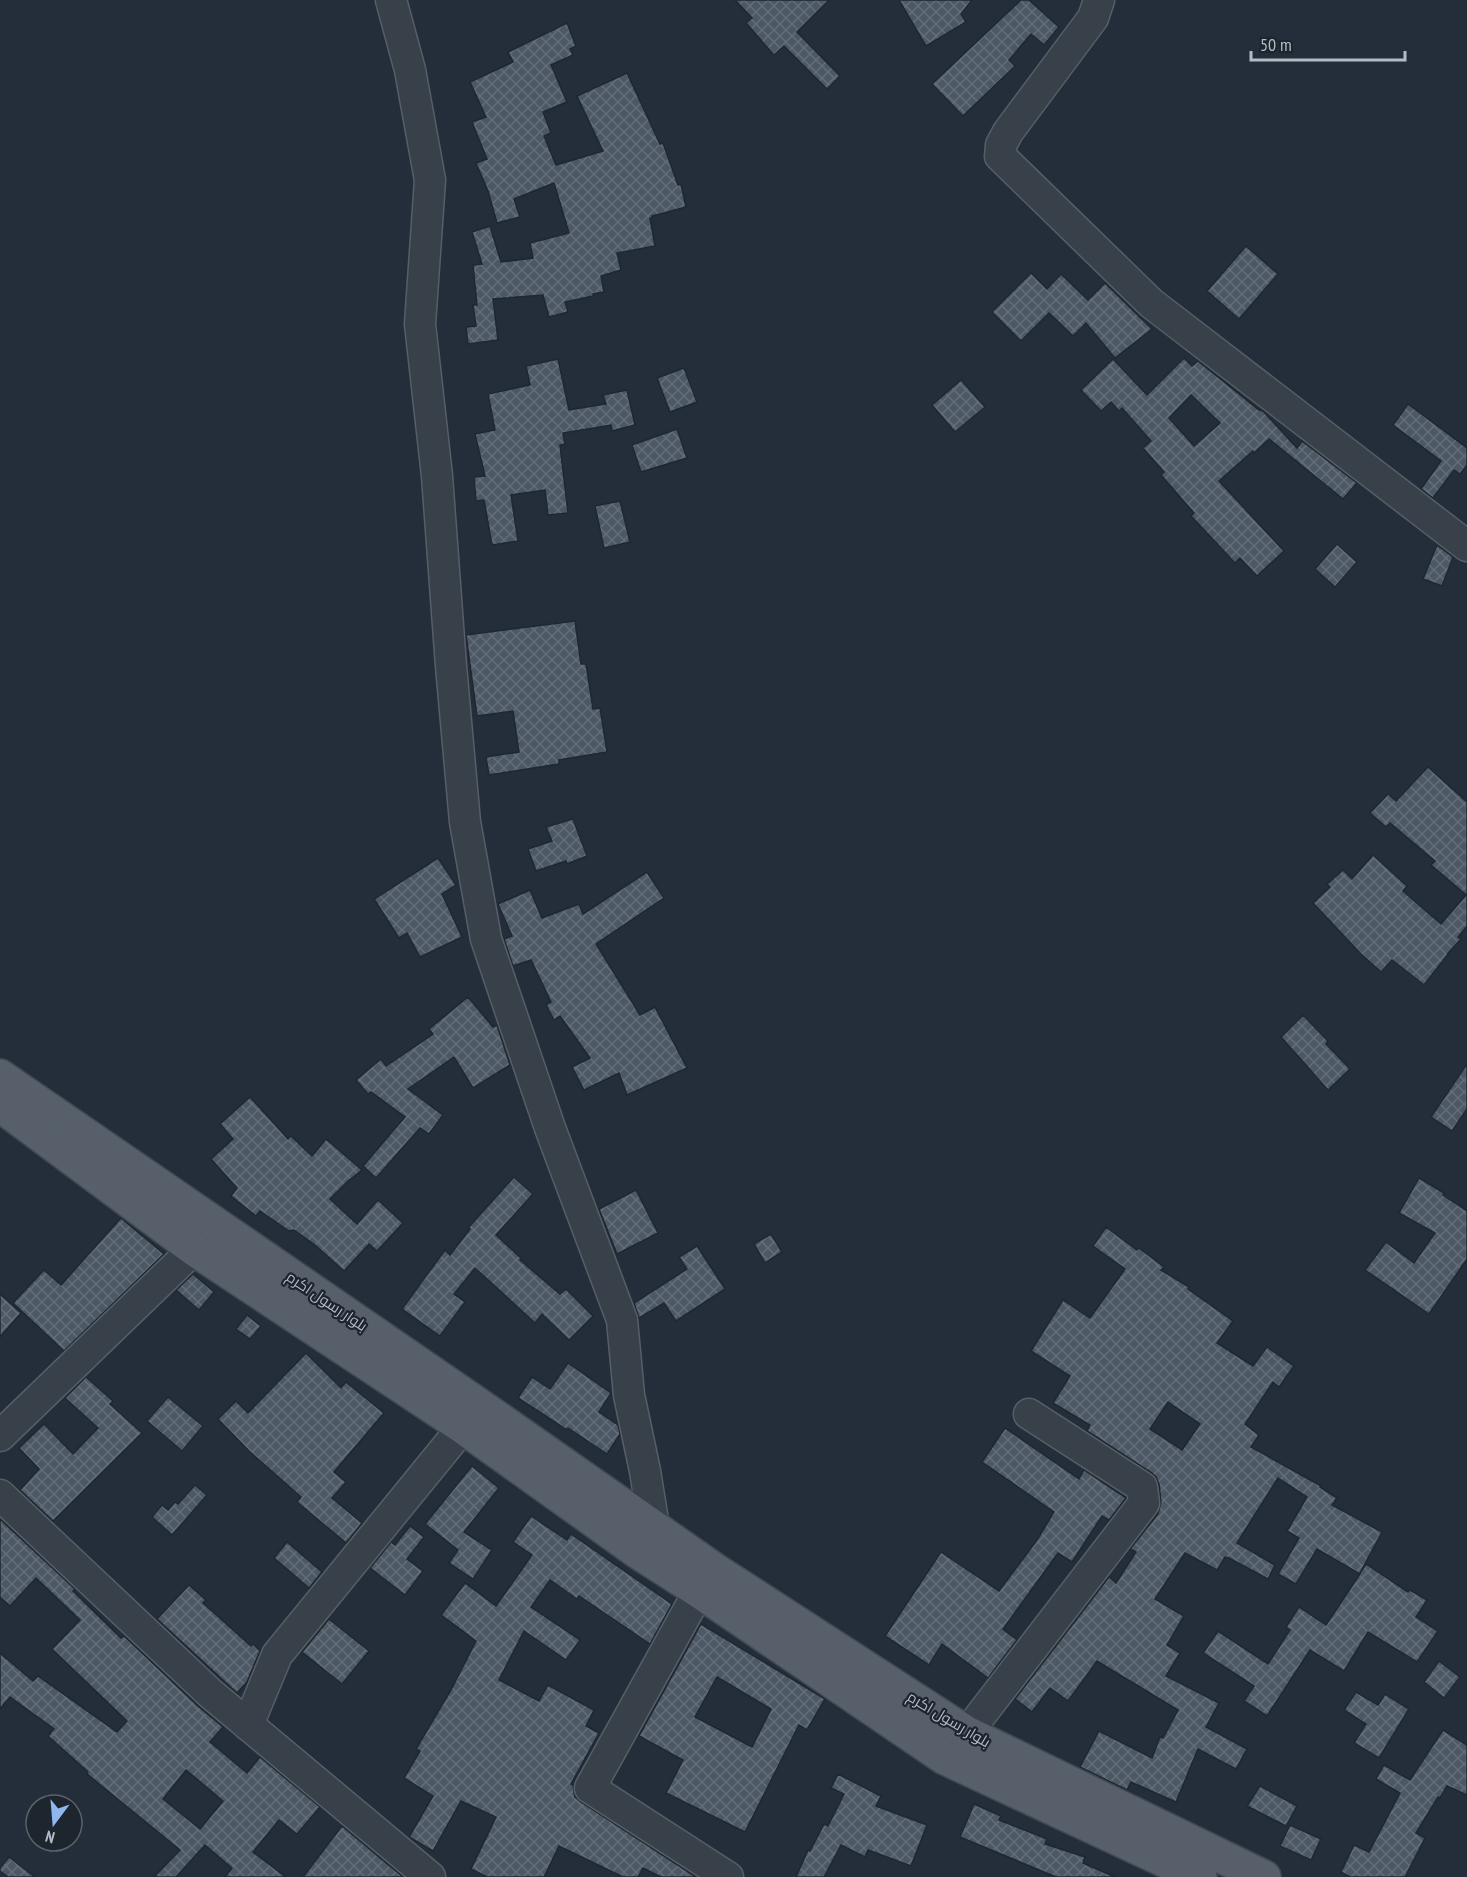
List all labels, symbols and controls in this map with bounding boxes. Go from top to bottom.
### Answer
scale bar [1251,24,1406,62]
text: 50 m [1260,33,1292,56]
street label: بلوار رسول اکرم [282,1267,371,1336]
street label: بلوار رسول اکرم [903,1687,994,1752]
north arrow [24,1793,84,1853]
text: N [43,1827,57,1848]

